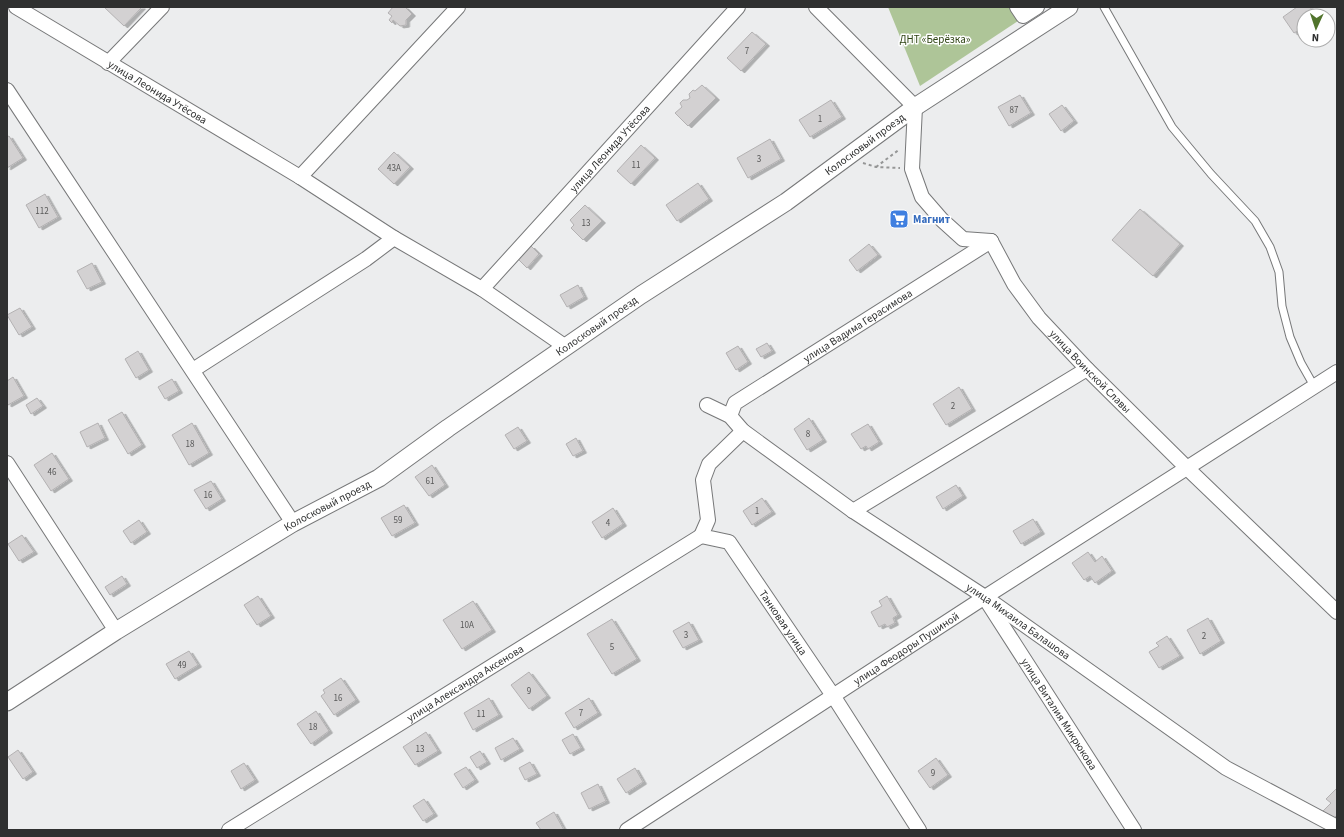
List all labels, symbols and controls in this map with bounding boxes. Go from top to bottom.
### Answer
north arrow [1296,8,1336,48]
text: N [1311,30,1320,45]
park label: ДНТ «Берёзка» [900,32,971,47]
house number: 7 [745,45,750,58]
street label: улица Леонида Утёсова [105,56,210,127]
street label: улица Леонида Утёсова [566,101,653,195]
house number: 87 [1010,104,1019,117]
street label: Колосковый проезд [821,109,908,179]
house number: 1 [818,113,822,126]
house number: 3 [757,153,762,166]
house number: 11 [632,159,640,172]
house number: 43А [387,162,401,175]
house number: 112 [35,205,49,218]
supermarket icon: Магнит [888,208,910,230]
place label: Магнит [913,212,951,227]
house number: 13 [582,217,591,230]
street label: улица Вадима Герасимова [800,285,915,366]
street label: Колосковый проезд [553,292,640,359]
street label: улица Воинской Славы [1046,326,1135,416]
house number: 2 [951,400,956,413]
house number: 8 [806,428,811,441]
house number: 18 [186,438,195,451]
house number: 46 [48,466,57,479]
house number: 61 [426,475,434,488]
street label: Колосковый проезд [281,476,373,534]
house number: 16 [204,489,213,502]
house number: 1 [755,505,759,518]
house number: 59 [394,514,403,527]
house number: 4 [606,517,611,530]
street label: улица Михаила Балашова [963,579,1073,663]
street label: Танковая улица [756,587,811,658]
street label: улица Феодоры Пушиной [850,608,962,688]
house number: 10А [460,619,474,632]
house number: 3 [684,629,689,642]
house number: 2 [1202,630,1207,643]
street label: улица Александра Аксенова [404,641,526,725]
house number: 5 [610,641,615,654]
street label: улица Виталия Микрюкова [1018,655,1101,773]
house number: 49 [178,659,187,672]
house number: 9 [527,685,532,698]
house number: 16 [334,692,343,705]
house number: 7 [579,707,584,720]
house number: 11 [477,708,485,721]
house number: 18 [309,721,318,734]
house number: 13 [416,743,425,756]
house number: 9 [931,767,936,780]

